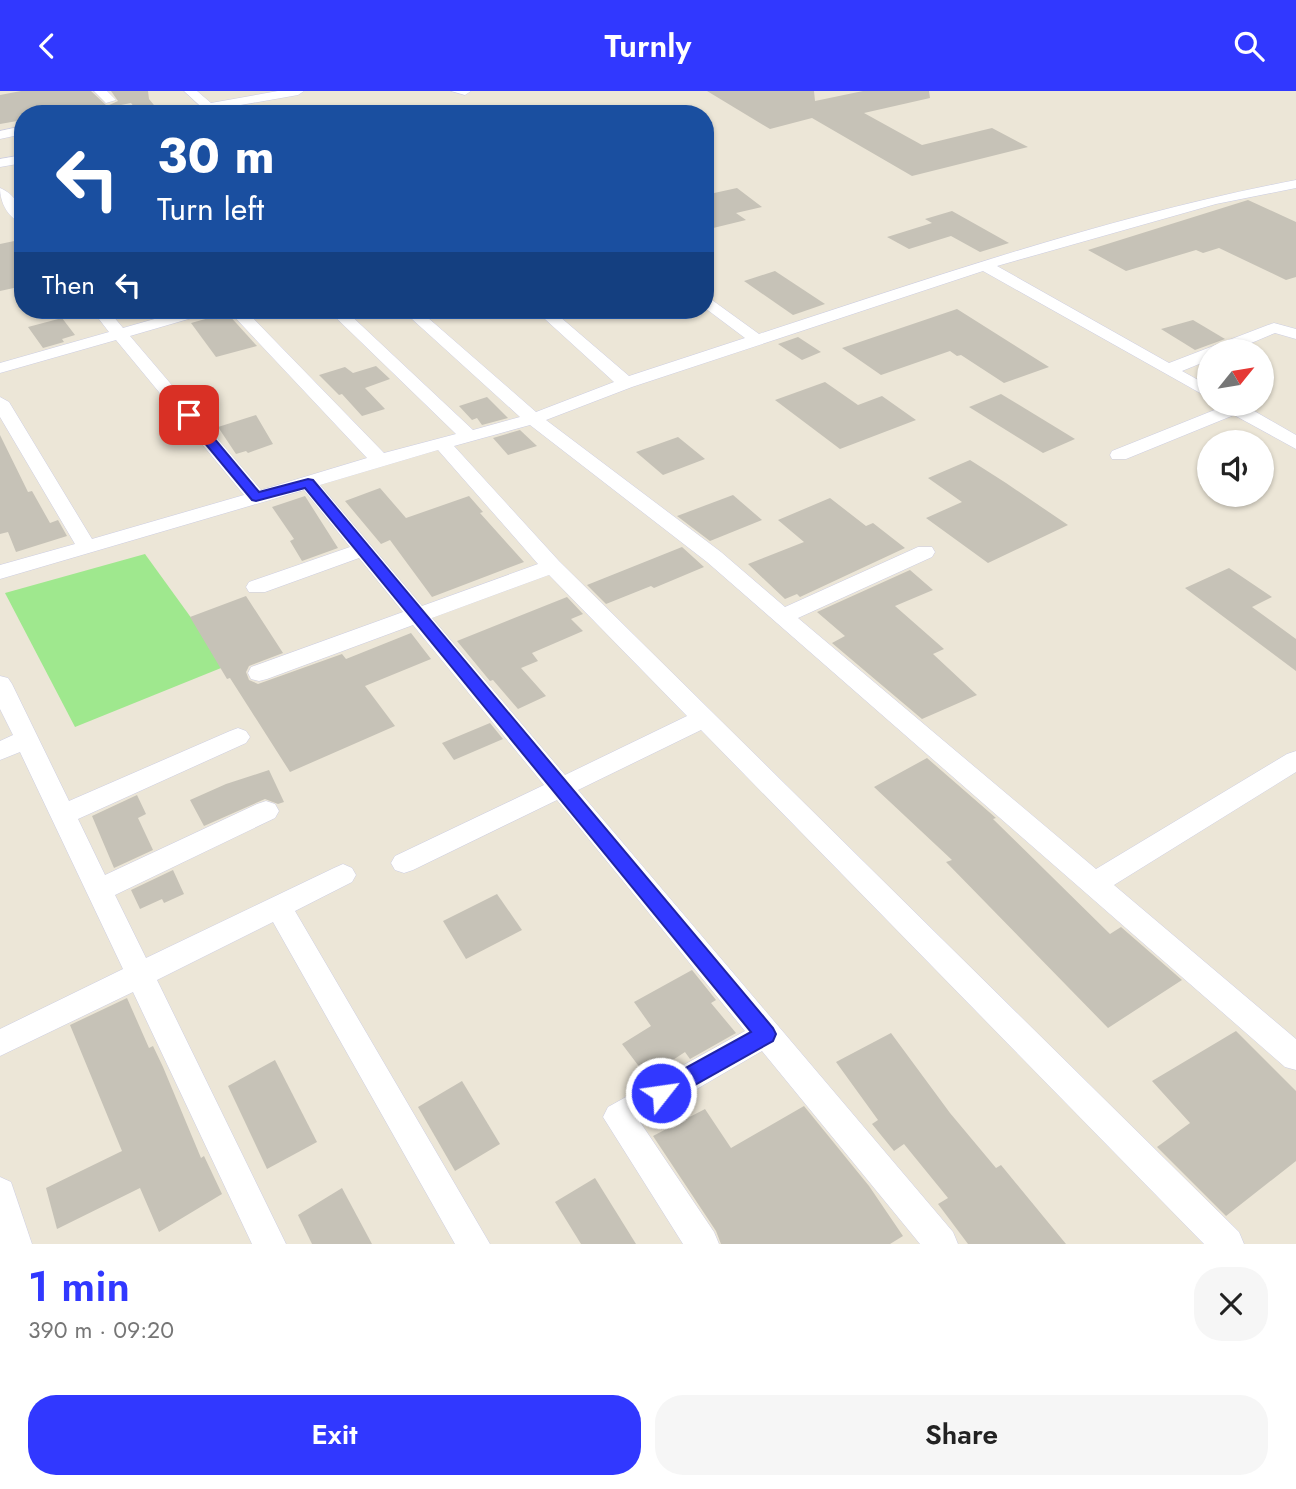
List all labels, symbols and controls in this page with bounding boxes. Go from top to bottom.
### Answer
text: Turnly [605,23,691,69]
icon: back [28,27,66,65]
icon: search [1230,27,1268,65]
text: 30 m [157,121,275,191]
icon: left [42,133,133,224]
text: Turn left [157,186,264,232]
text: Then [42,266,95,304]
icon: left [109,266,147,304]
north arrow [1197,339,1274,417]
map controls [1197,339,1274,507]
pin [159,385,219,445]
icon: arrive [170,396,208,434]
button: sound [1197,430,1274,507]
position arrow [624,1056,698,1130]
text: 1 min [28,1256,130,1317]
button: close [1194,1267,1268,1341]
text: 390 m · 09:20 [28,1313,174,1347]
button: Exit [28,1395,641,1475]
button: Share [655,1395,1268,1475]

